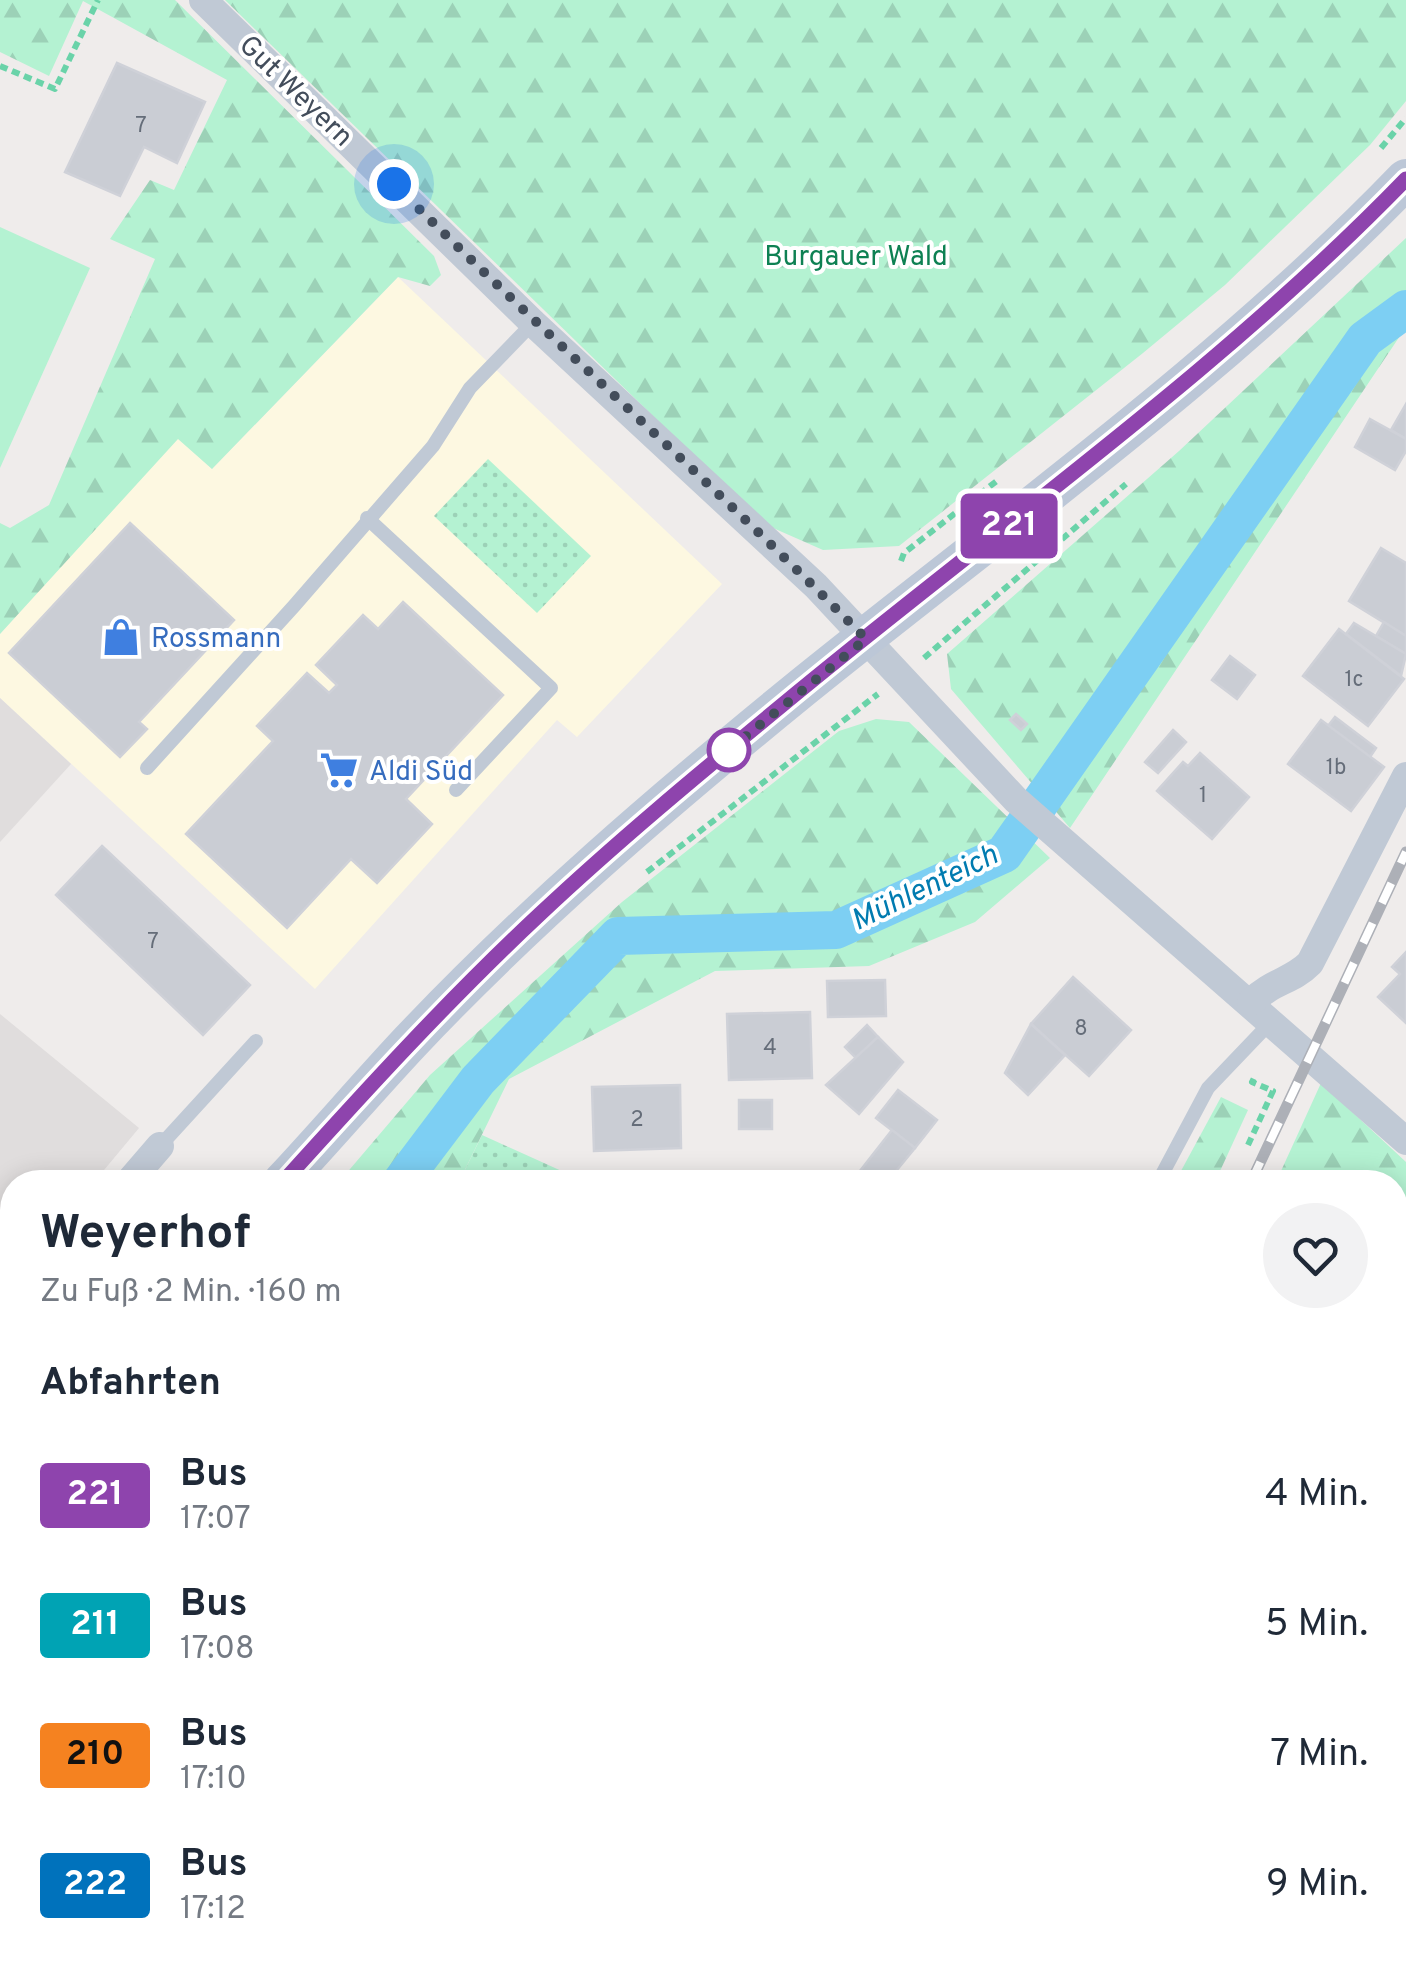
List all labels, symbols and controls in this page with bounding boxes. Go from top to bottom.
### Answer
street label: Gut Weyern [230,29,360,156]
house number: 7 [135,113,147,140]
your location [369,159,419,209]
park label: Burgauer Wald [764,240,948,276]
line badge: 221 [952,494,1066,558]
text: 221 [981,504,1037,548]
shop icon: Rossmann [100,616,142,658]
place label: Rossmann [151,622,281,658]
house number: 1c [1344,667,1364,694]
unlabelled marker [708,729,750,771]
supermarket icon: Aldi Süd [318,749,360,791]
place label: Aldi Süd [369,755,473,791]
house number: 1b [1326,755,1346,782]
house number: 1 [1199,783,1207,810]
water label: Mühlenteich [846,838,1005,941]
house number: 7 [147,929,159,956]
house number: 8 [1074,1016,1088,1043]
house number: 4 [763,1035,777,1062]
house number: 2 [630,1107,644,1134]
button: heart [1263,1203,1368,1308]
text: Weyerhof [40,1205,251,1265]
text: Zu Fuß · 2 Min. · 160 m [40,1273,342,1313]
text: Abfahrten [40,1360,221,1409]
text: Bus [180,1451,247,1500]
text: 4 Min. [1265,1471,1368,1520]
text: 221 [67,1473,123,1517]
text: 17:07 [180,1500,251,1540]
text: Bus [180,1581,247,1630]
text: 5 Min. [1265,1601,1368,1650]
text: 211 [70,1603,120,1647]
text: 17:08 [180,1630,255,1670]
text: Bus [180,1711,247,1760]
text: 7 Min. [1270,1731,1368,1780]
text: 210 [66,1733,124,1777]
text: 17:10 [180,1760,247,1800]
text: Bus [180,1841,247,1890]
text: 9 Min. [1266,1861,1368,1910]
text: 222 [63,1863,127,1907]
text: 17:12 [180,1890,246,1930]

